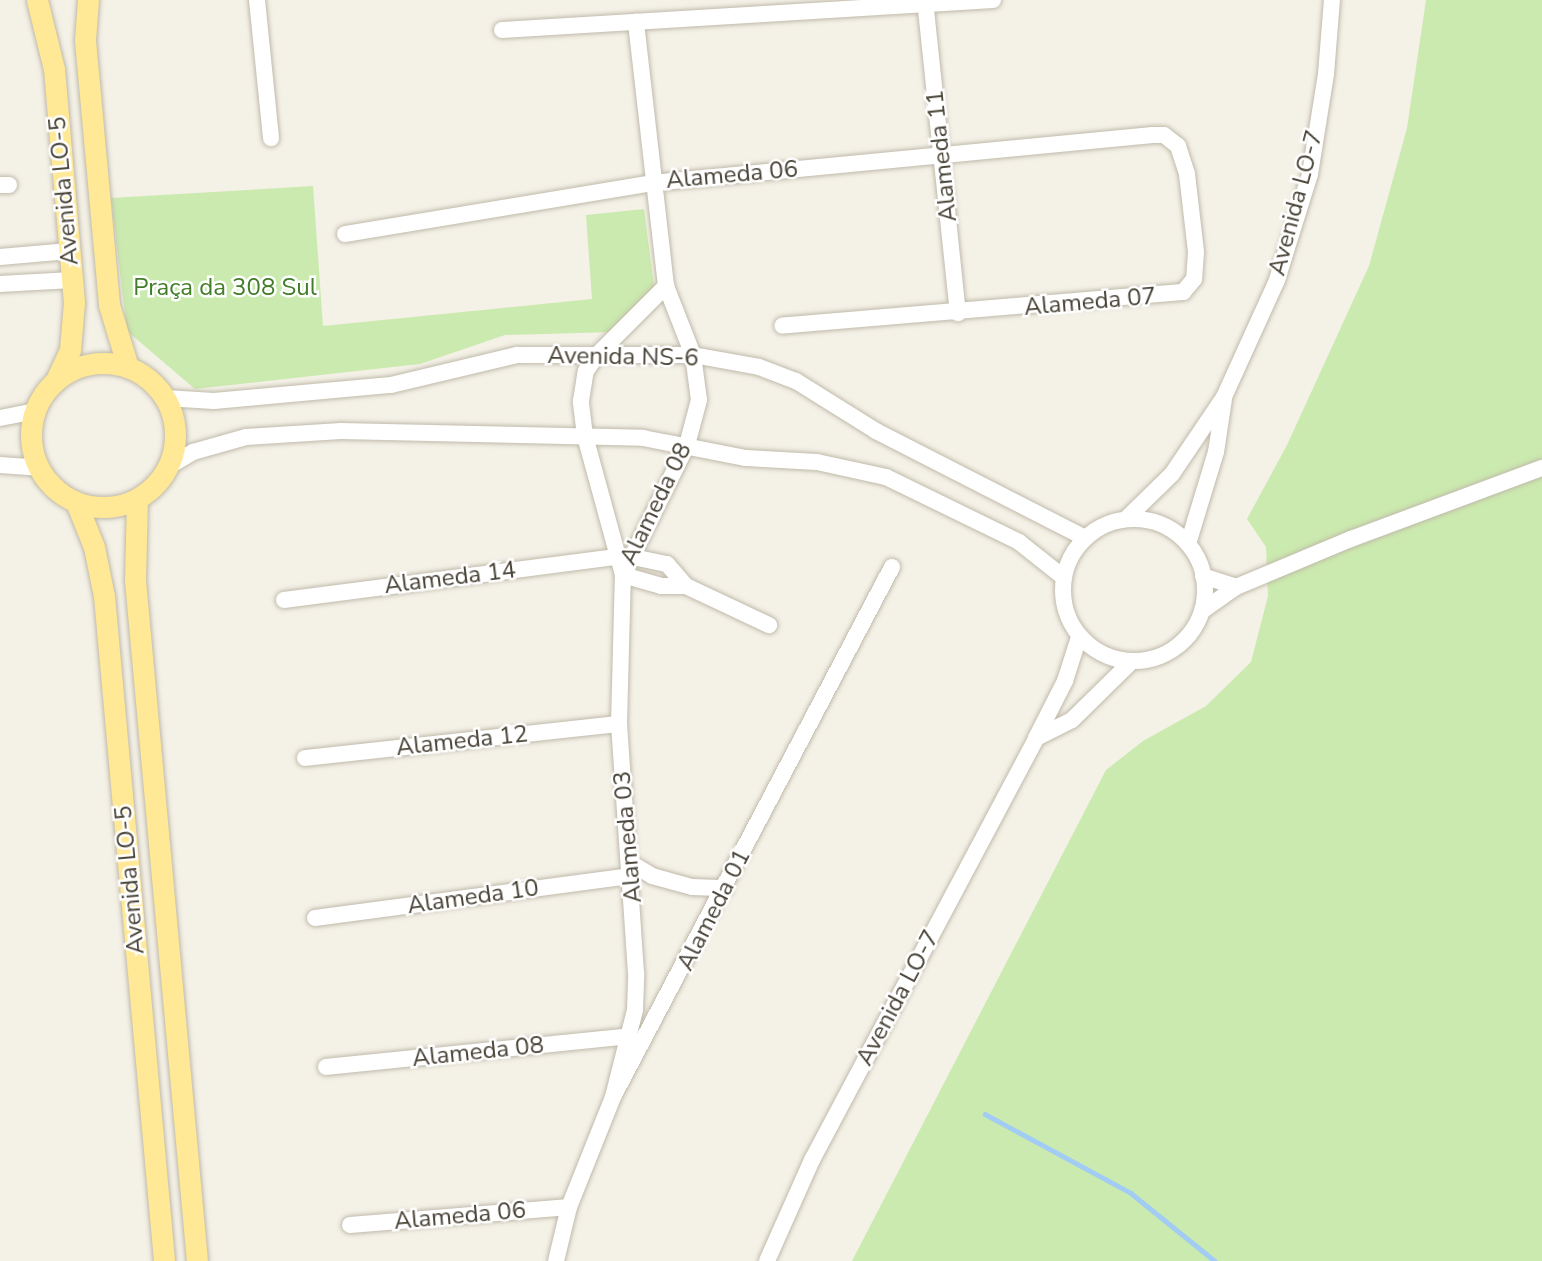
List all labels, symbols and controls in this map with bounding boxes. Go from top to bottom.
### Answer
street label: Alameda 11 [921,89,963,223]
street label: Avenida LO-5 [43,116,85,266]
street label: Avenida LO-7 [1263,127,1329,279]
street label: Alameda 06 [665,155,799,195]
park label: Praça da 308 Sul [133,274,317,302]
street label: Alameda 07 [1023,282,1157,322]
street label: Avenida NS-6 [547,341,699,373]
street label: Alameda 08 [614,438,698,570]
street label: Alameda 14 [383,556,517,600]
street label: Alameda 12 [395,720,529,762]
street label: Alameda 03 [608,770,648,904]
street label: Avenida LO-5 [109,805,151,955]
street label: Alameda 01 [671,845,757,975]
street label: Alameda 10 [405,874,541,920]
street label: Avenida LO-7 [850,925,946,1071]
street label: Alameda 08 [411,1031,545,1073]
street label: Alameda 06 [393,1196,527,1236]

